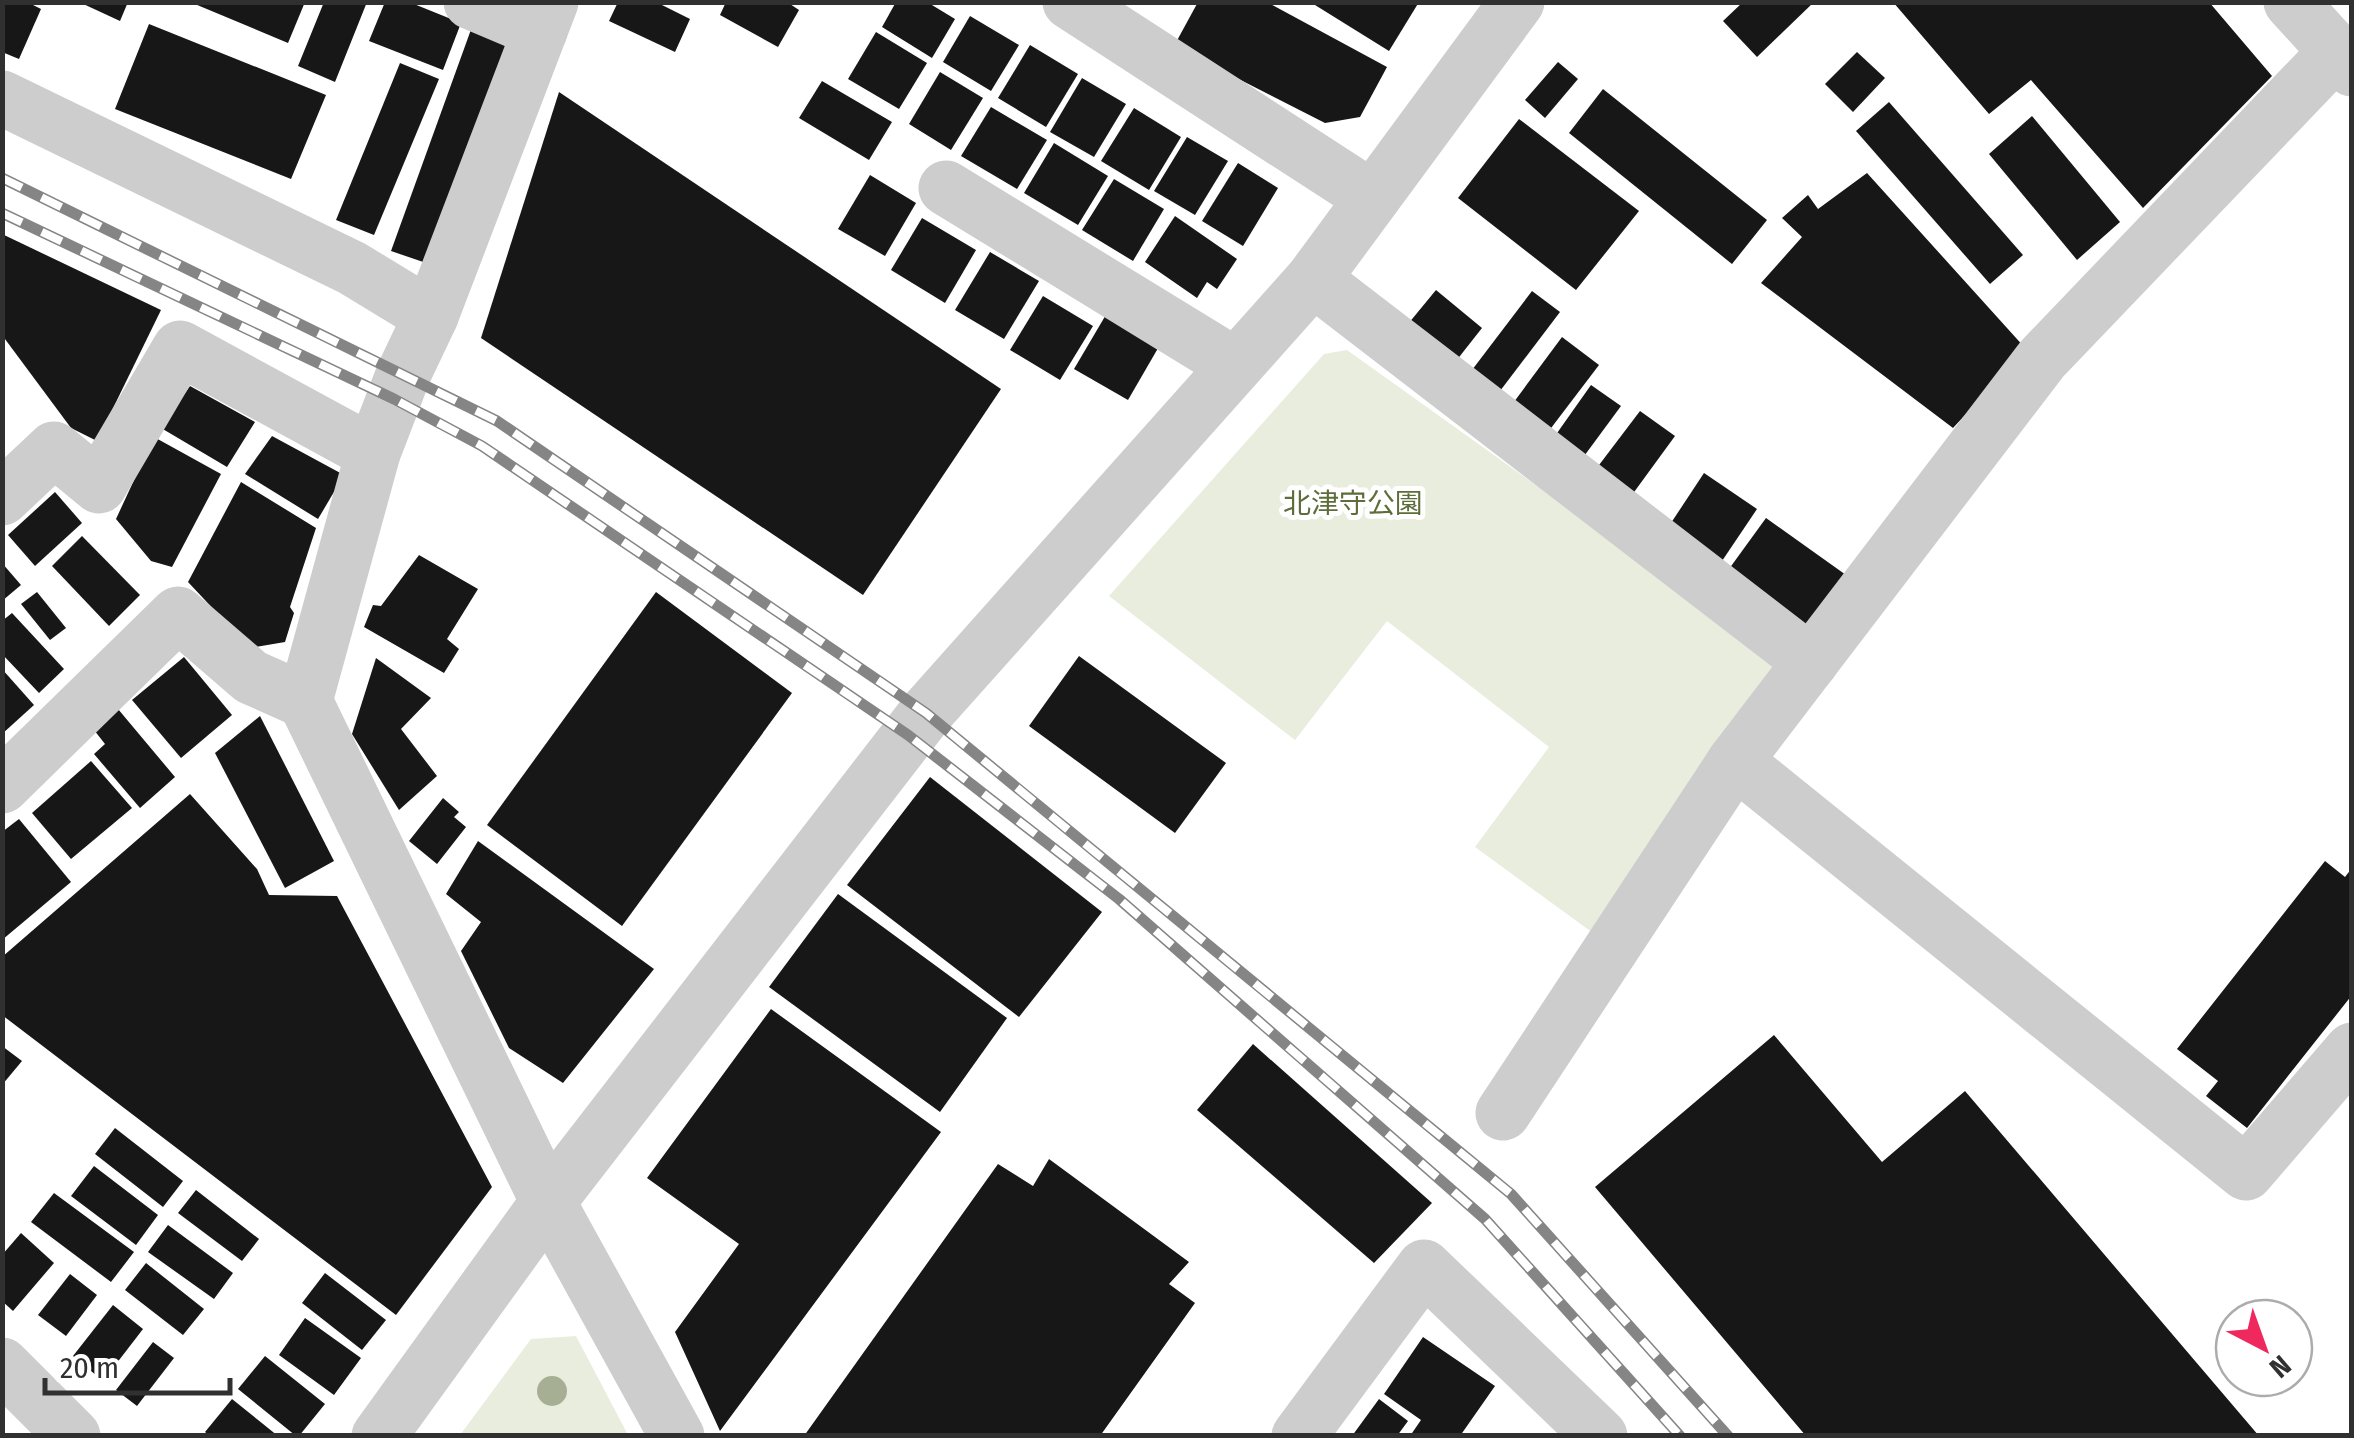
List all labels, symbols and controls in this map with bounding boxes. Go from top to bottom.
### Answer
park label: 北津守公園 [1283,487,1423,520]
north arrow [2214,1298,2314,1398]
scale bar [45,1333,230,1395]
text: N [2263,1349,2297,1384]
text: 20 m [60,1350,119,1386]

